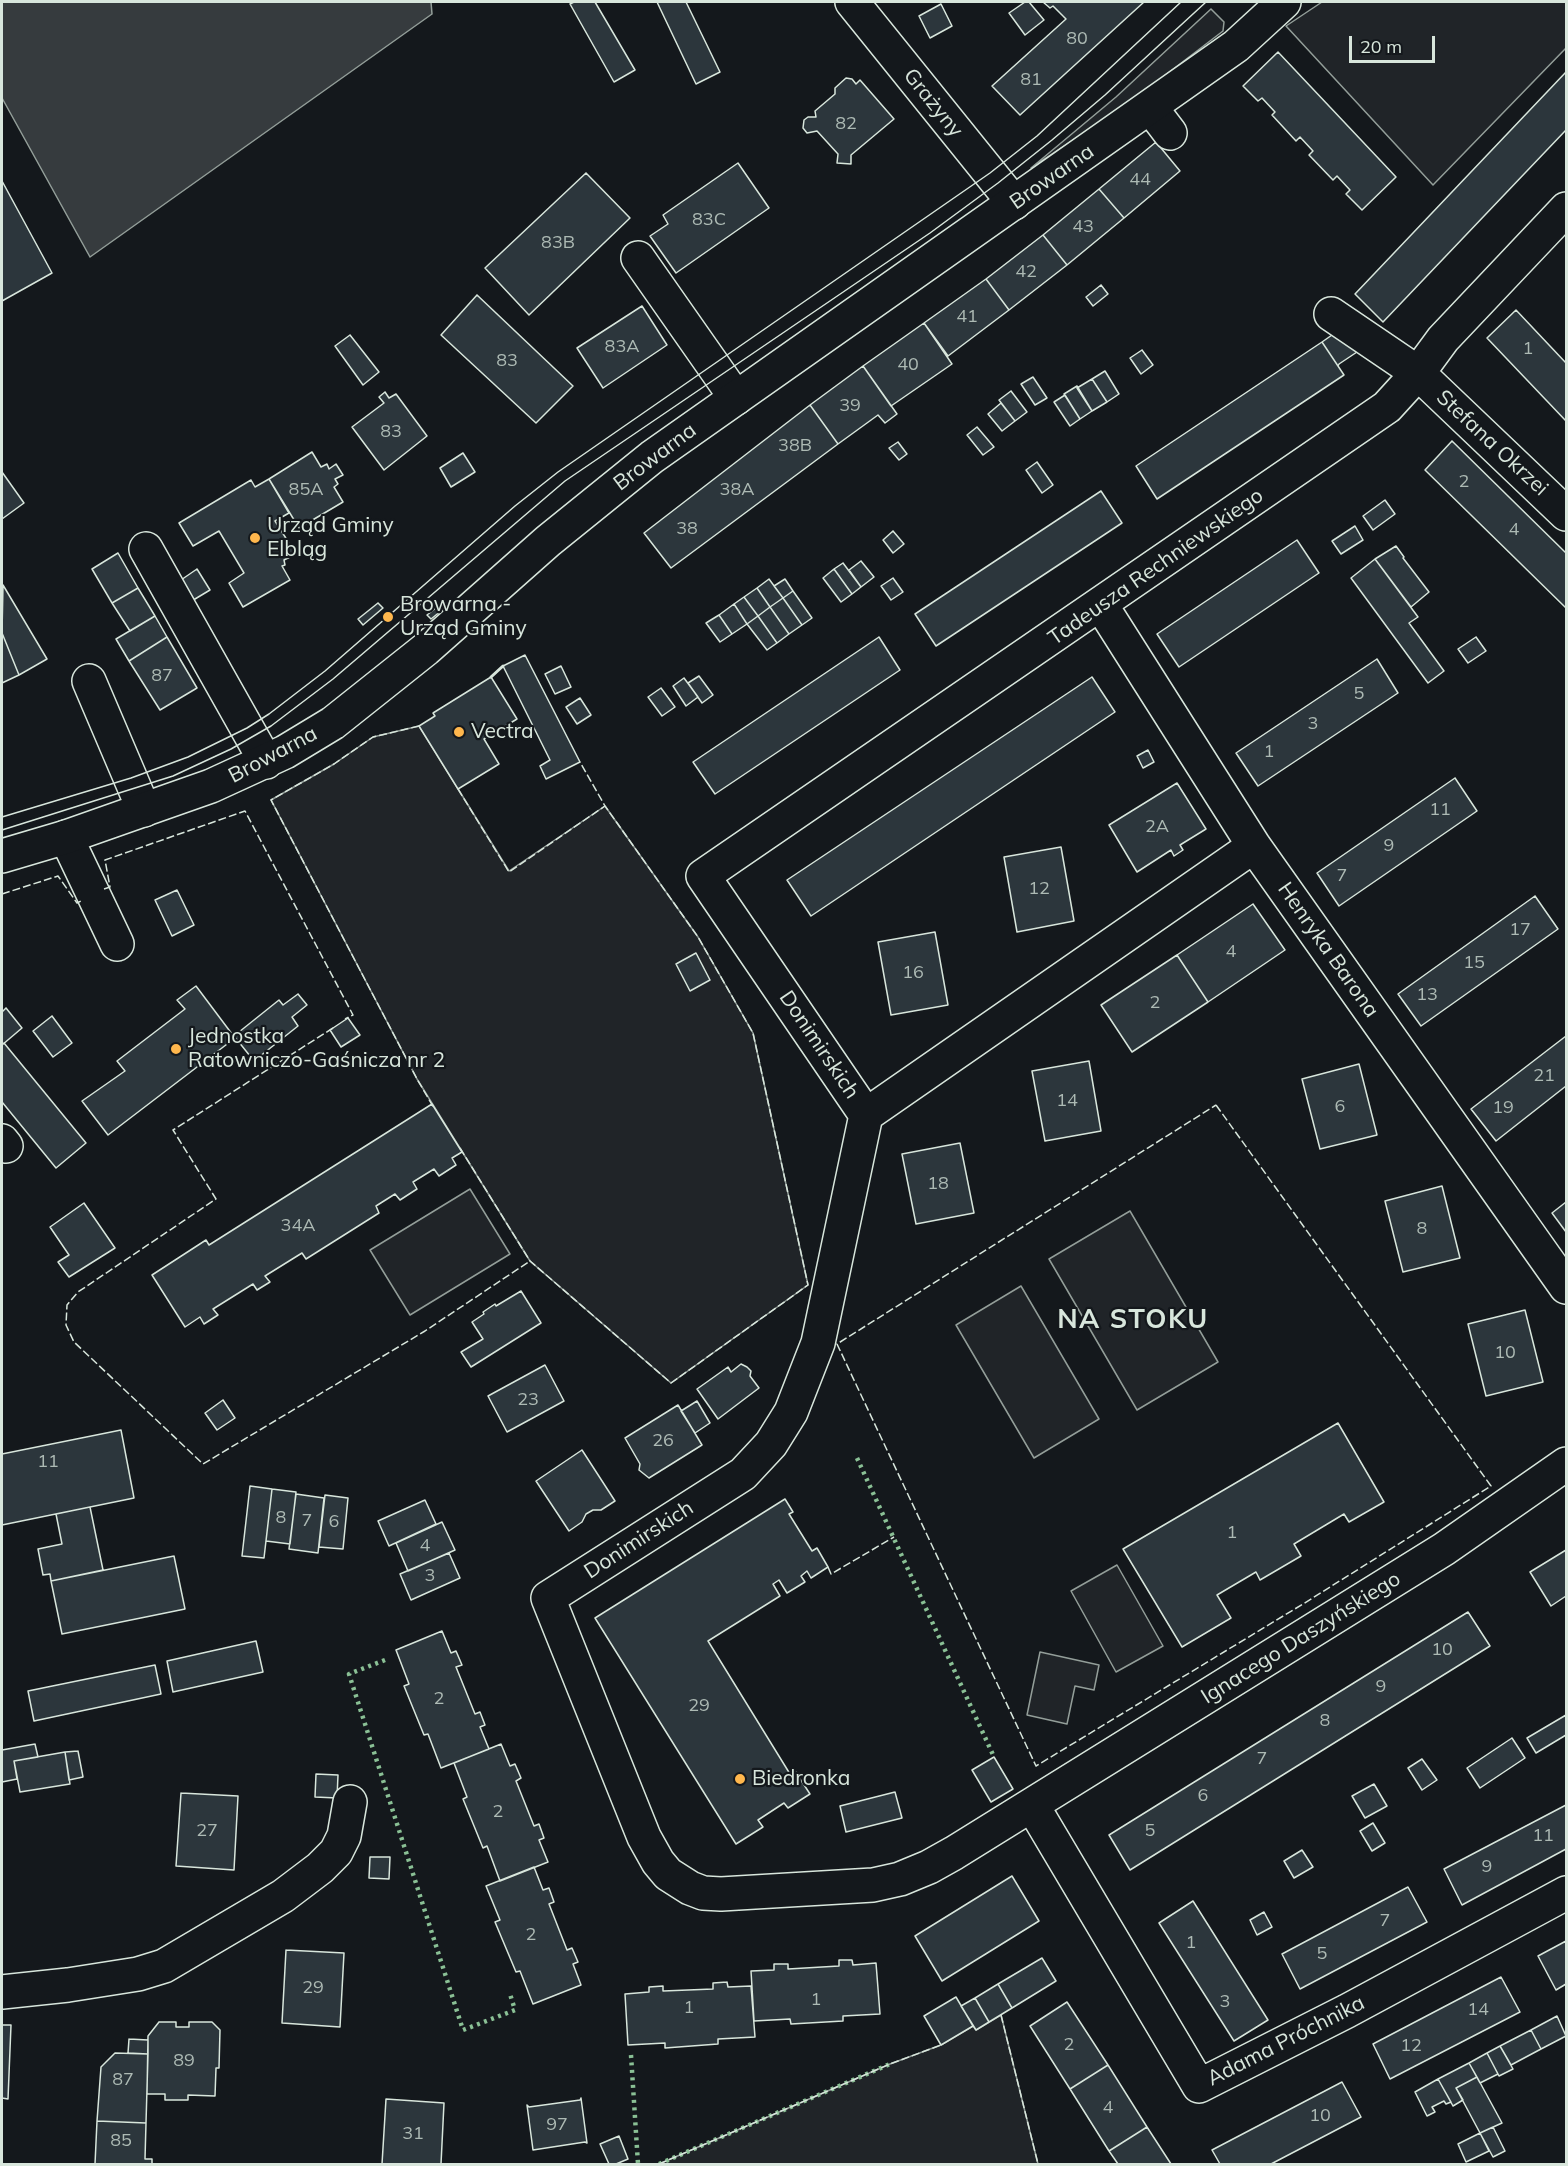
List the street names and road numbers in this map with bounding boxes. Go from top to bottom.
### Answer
street label: Grażyny [898,64,968,142]
street label: Browarna [1005,139,1099,215]
street label: Stefana Okrzei [1431,385,1553,501]
street label: Browarna [609,418,701,496]
street label: Tadeusza Rechniewskiego [1044,483,1268,651]
street label: Browarna [224,721,322,789]
street label: Henryka Barona [1272,878,1384,1022]
street label: Donimirskich [774,986,864,1104]
street label: Donimirskich [580,1495,698,1585]
street label: Ignacego Daszyńskiego [1197,1566,1405,1710]
street label: Adama Próchnika [1203,1990,1369,2092]

